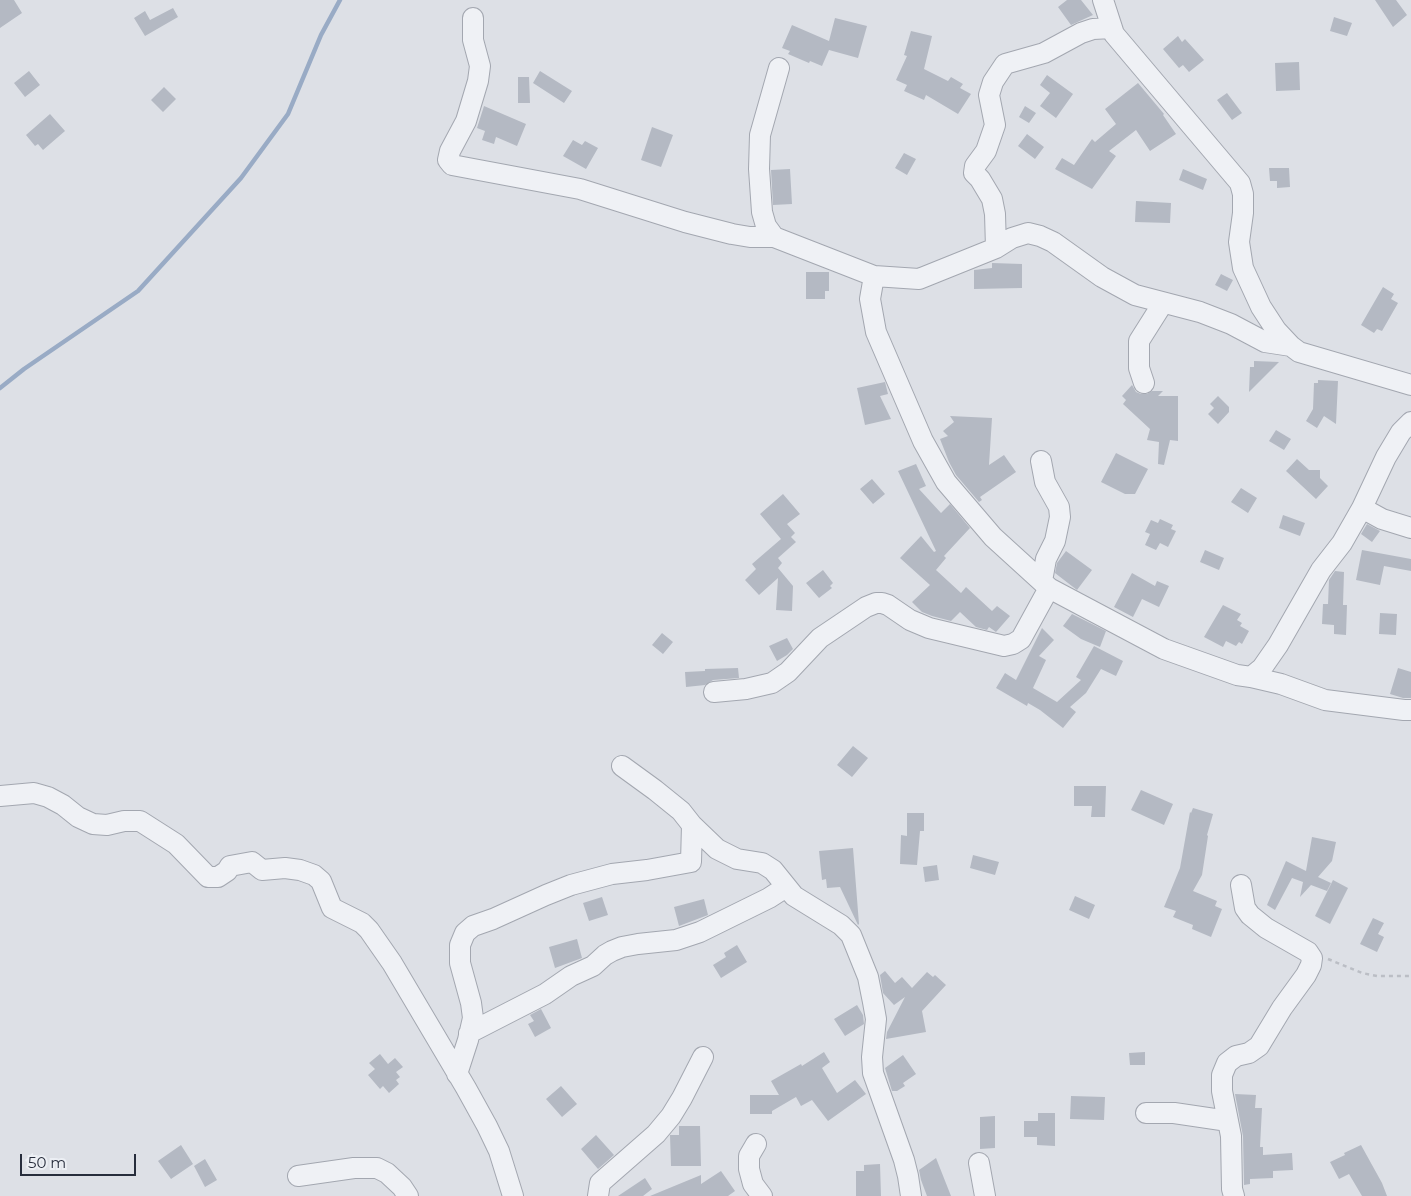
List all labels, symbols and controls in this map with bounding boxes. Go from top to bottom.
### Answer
scale bar [22,1144,139,1176]
text: 50 m [28,1153,66,1172]

